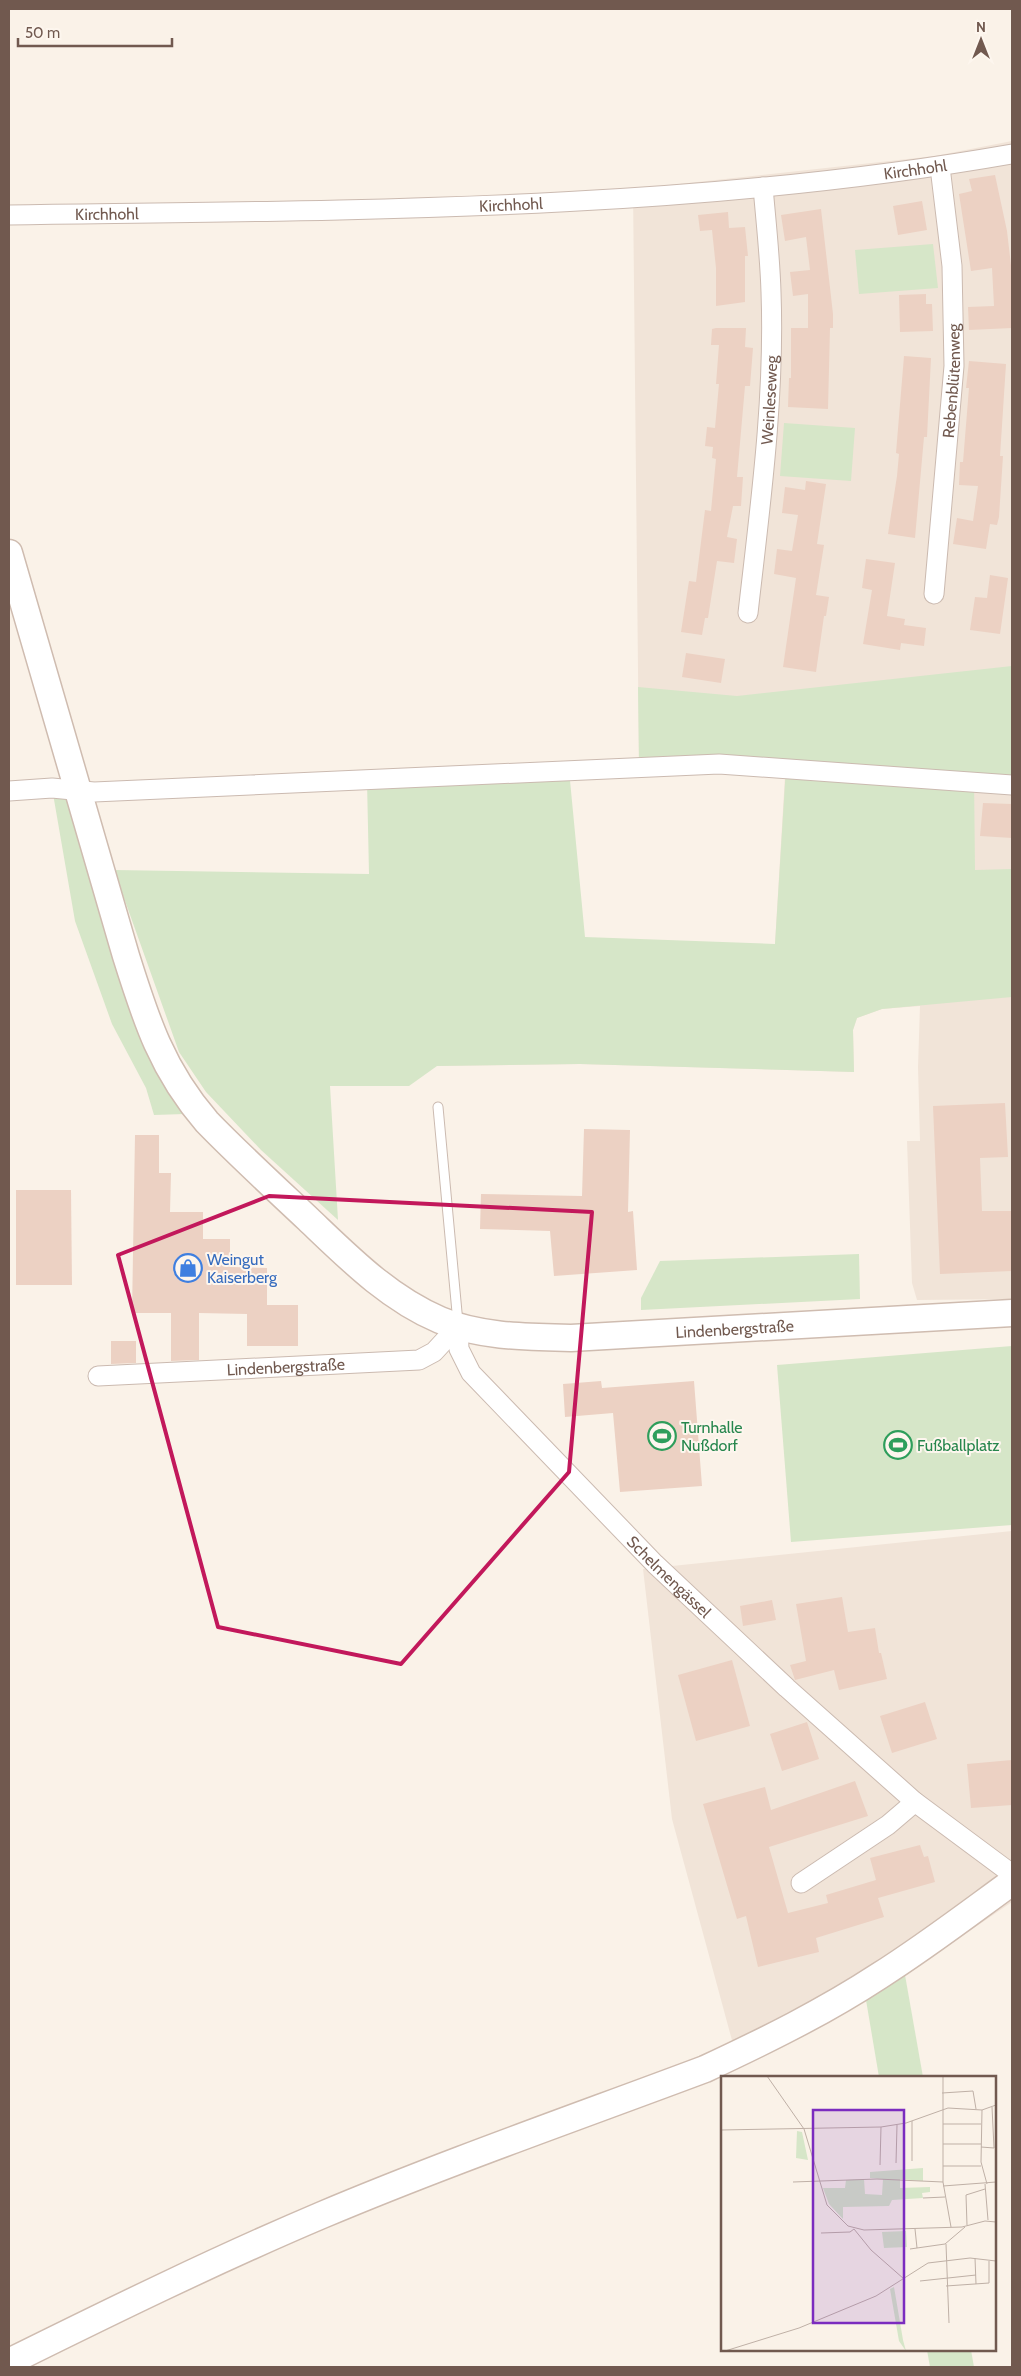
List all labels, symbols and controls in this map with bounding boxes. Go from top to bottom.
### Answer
scale bar [18,15,171,47]
north arrow [956,15,1006,65]
text: N [976,18,986,36]
text: 50 m [25,24,60,42]
street label: Kirchhohl [882,155,948,183]
street label: Kirchhohl [479,193,543,215]
street label: Kirchhohl [75,204,139,224]
street label: Rebenblütenweg [938,322,964,439]
street label: Weinleseweg [757,354,781,446]
place label: Weingut Kaiserberg [207,1250,278,1287]
shop icon: Weingut Kaiserberg [173,1253,203,1283]
street label: Lindenbergstraße [675,1316,794,1342]
street label: Lindenbergstraße [226,1354,345,1379]
place label: Turnhalle Nußdorf [681,1418,743,1455]
sports icon: Turnhalle Nußdorf [647,1421,677,1451]
sports icon: Fußballplatz [883,1430,913,1460]
place label: Fußballplatz [917,1436,1000,1455]
street label: Schelmengässel [623,1532,715,1621]
inset map [721,2076,996,2351]

